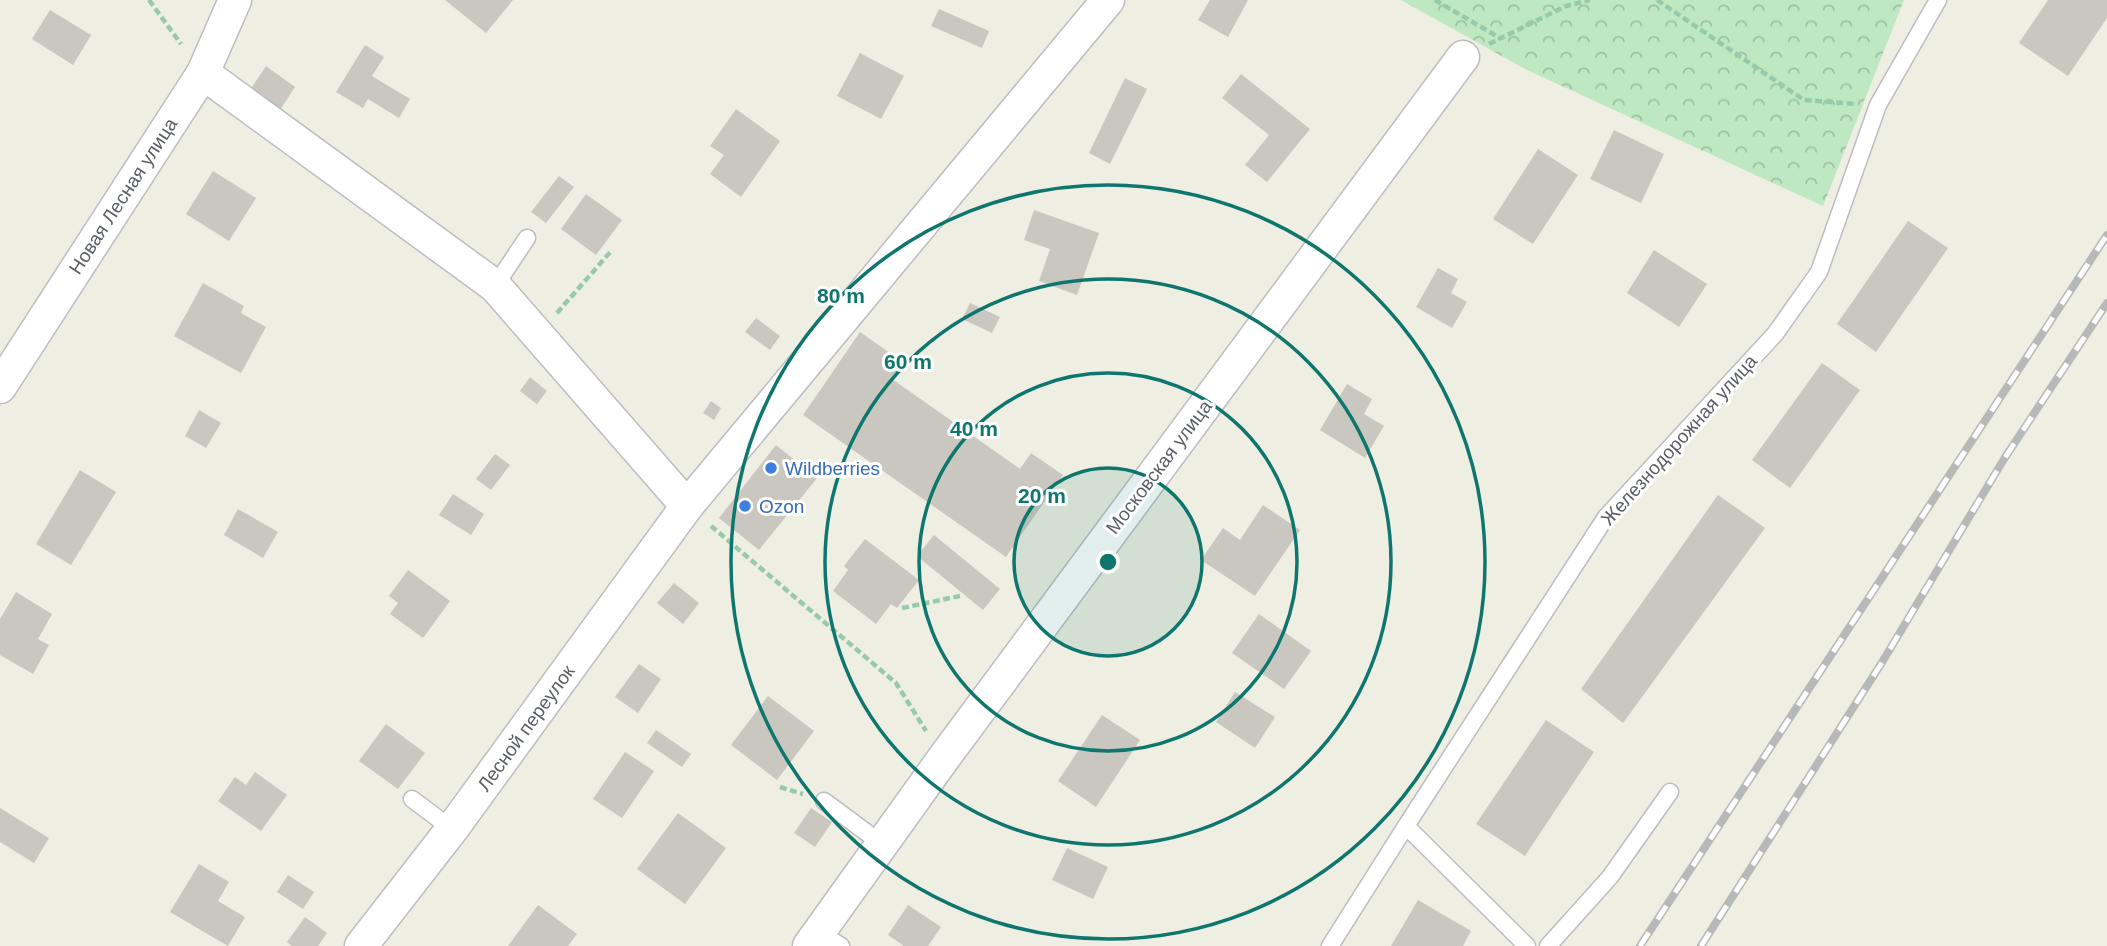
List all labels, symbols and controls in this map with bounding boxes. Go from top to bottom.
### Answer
street label: Новая Лесная улица [65,114,182,278]
text: 80 m [817,284,865,307]
text: 60 m [884,350,932,373]
street label: Железнодорожная улица [1597,350,1761,530]
street label: Московская улица [1102,396,1216,538]
text: 40 m [950,417,998,440]
place label: Wildberries [785,458,880,479]
marker: Wildberries [763,460,779,476]
text: 20 m [1018,484,1066,507]
place label: Ozon [759,496,804,517]
marker: Ozon [737,498,753,514]
centre of rings [1096,550,1120,574]
street label: Лесной переулок [473,660,579,795]

